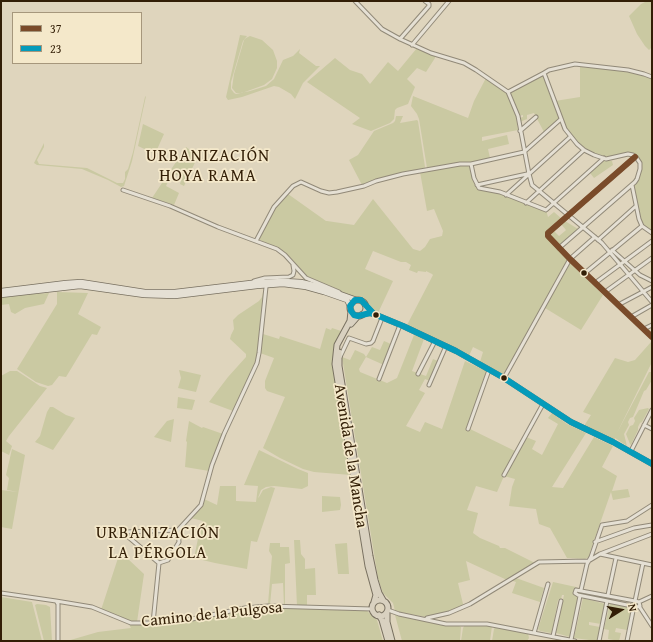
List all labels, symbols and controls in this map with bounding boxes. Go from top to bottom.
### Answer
legend [12,12,142,64]
text: 37 [50,20,62,37]
text: 23 [50,40,62,57]
district label: URBANIZACIÓN HOYA RAMA [146,147,270,187]
unlabelled marker [579,268,589,278]
unlabelled marker [371,310,381,320]
unlabelled marker [499,373,509,383]
street label: Avenida de la Mancha [329,383,371,529]
district label: URBANIZACIÓN LA PÉRGOLA [96,524,220,564]
north arrow [601,590,641,630]
street label: Camino de la Pulgosa [141,598,283,632]
text: N [624,603,641,613]

